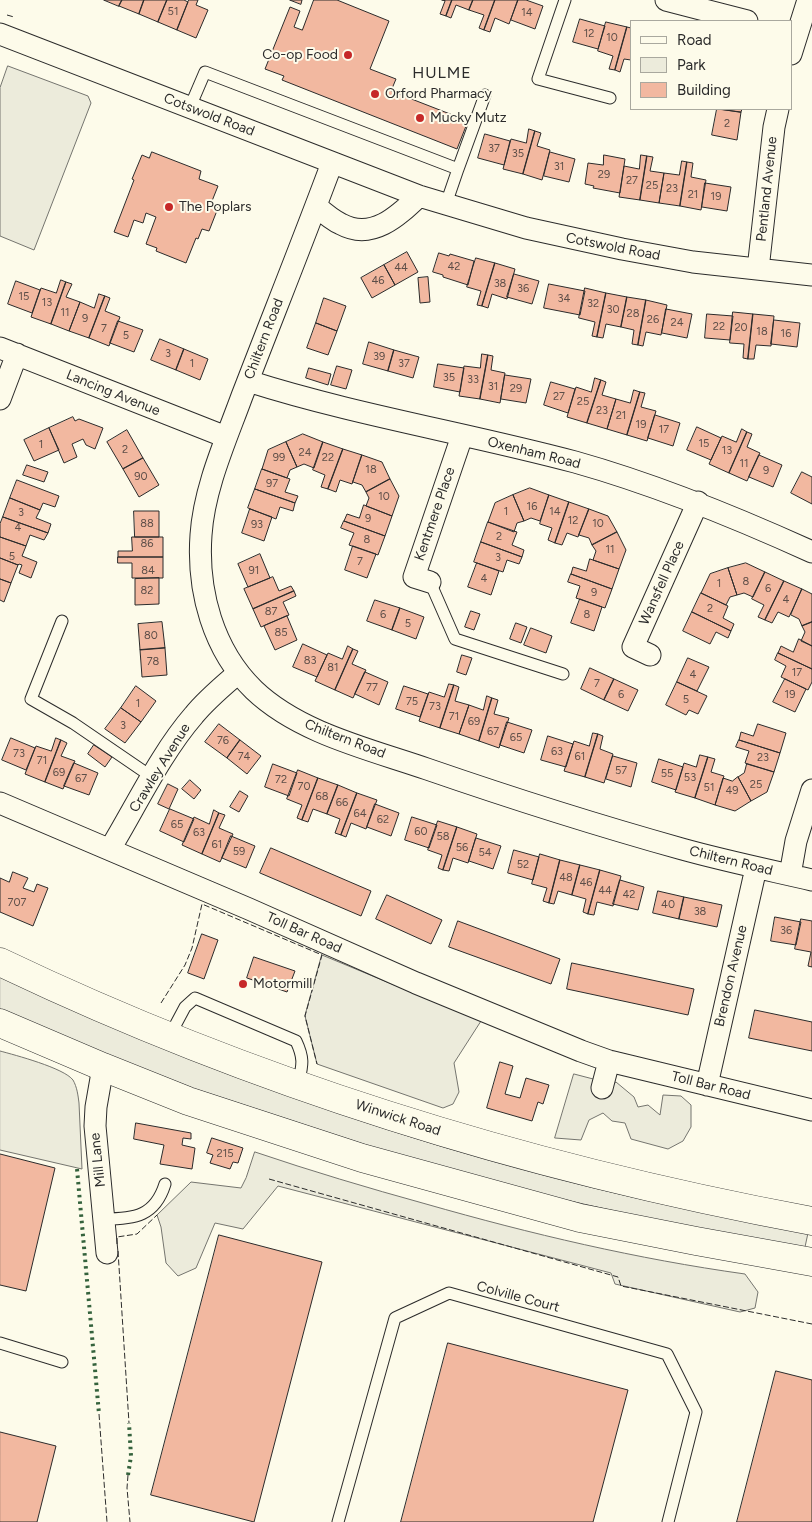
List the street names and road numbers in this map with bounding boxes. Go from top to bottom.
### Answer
street label: Cotswold Road [161,90,257,140]
street label: Pentland Avenue [753,136,781,242]
street label: Cotswold Road [564,230,662,264]
street label: Chiltern Road [241,296,287,382]
street label: Lancing Avenue [64,367,162,419]
street label: Oxenham Road [486,433,582,473]
street label: Kentmere Place [411,465,459,563]
street label: Wansfell Place [636,538,688,628]
street label: Chiltern Road [302,716,388,762]
street label: Crawley Avenue [126,720,194,816]
street label: Chiltern Road [688,843,774,879]
street label: Toll Bar Road [264,909,344,957]
street label: Brendon Avenue [711,924,751,1028]
street label: Toll Bar Road [670,1068,752,1104]
street label: Winwick Road [353,1096,443,1140]
street label: Mill Lane [87,1132,109,1188]
street label: Colville Court [475,1278,561,1316]

